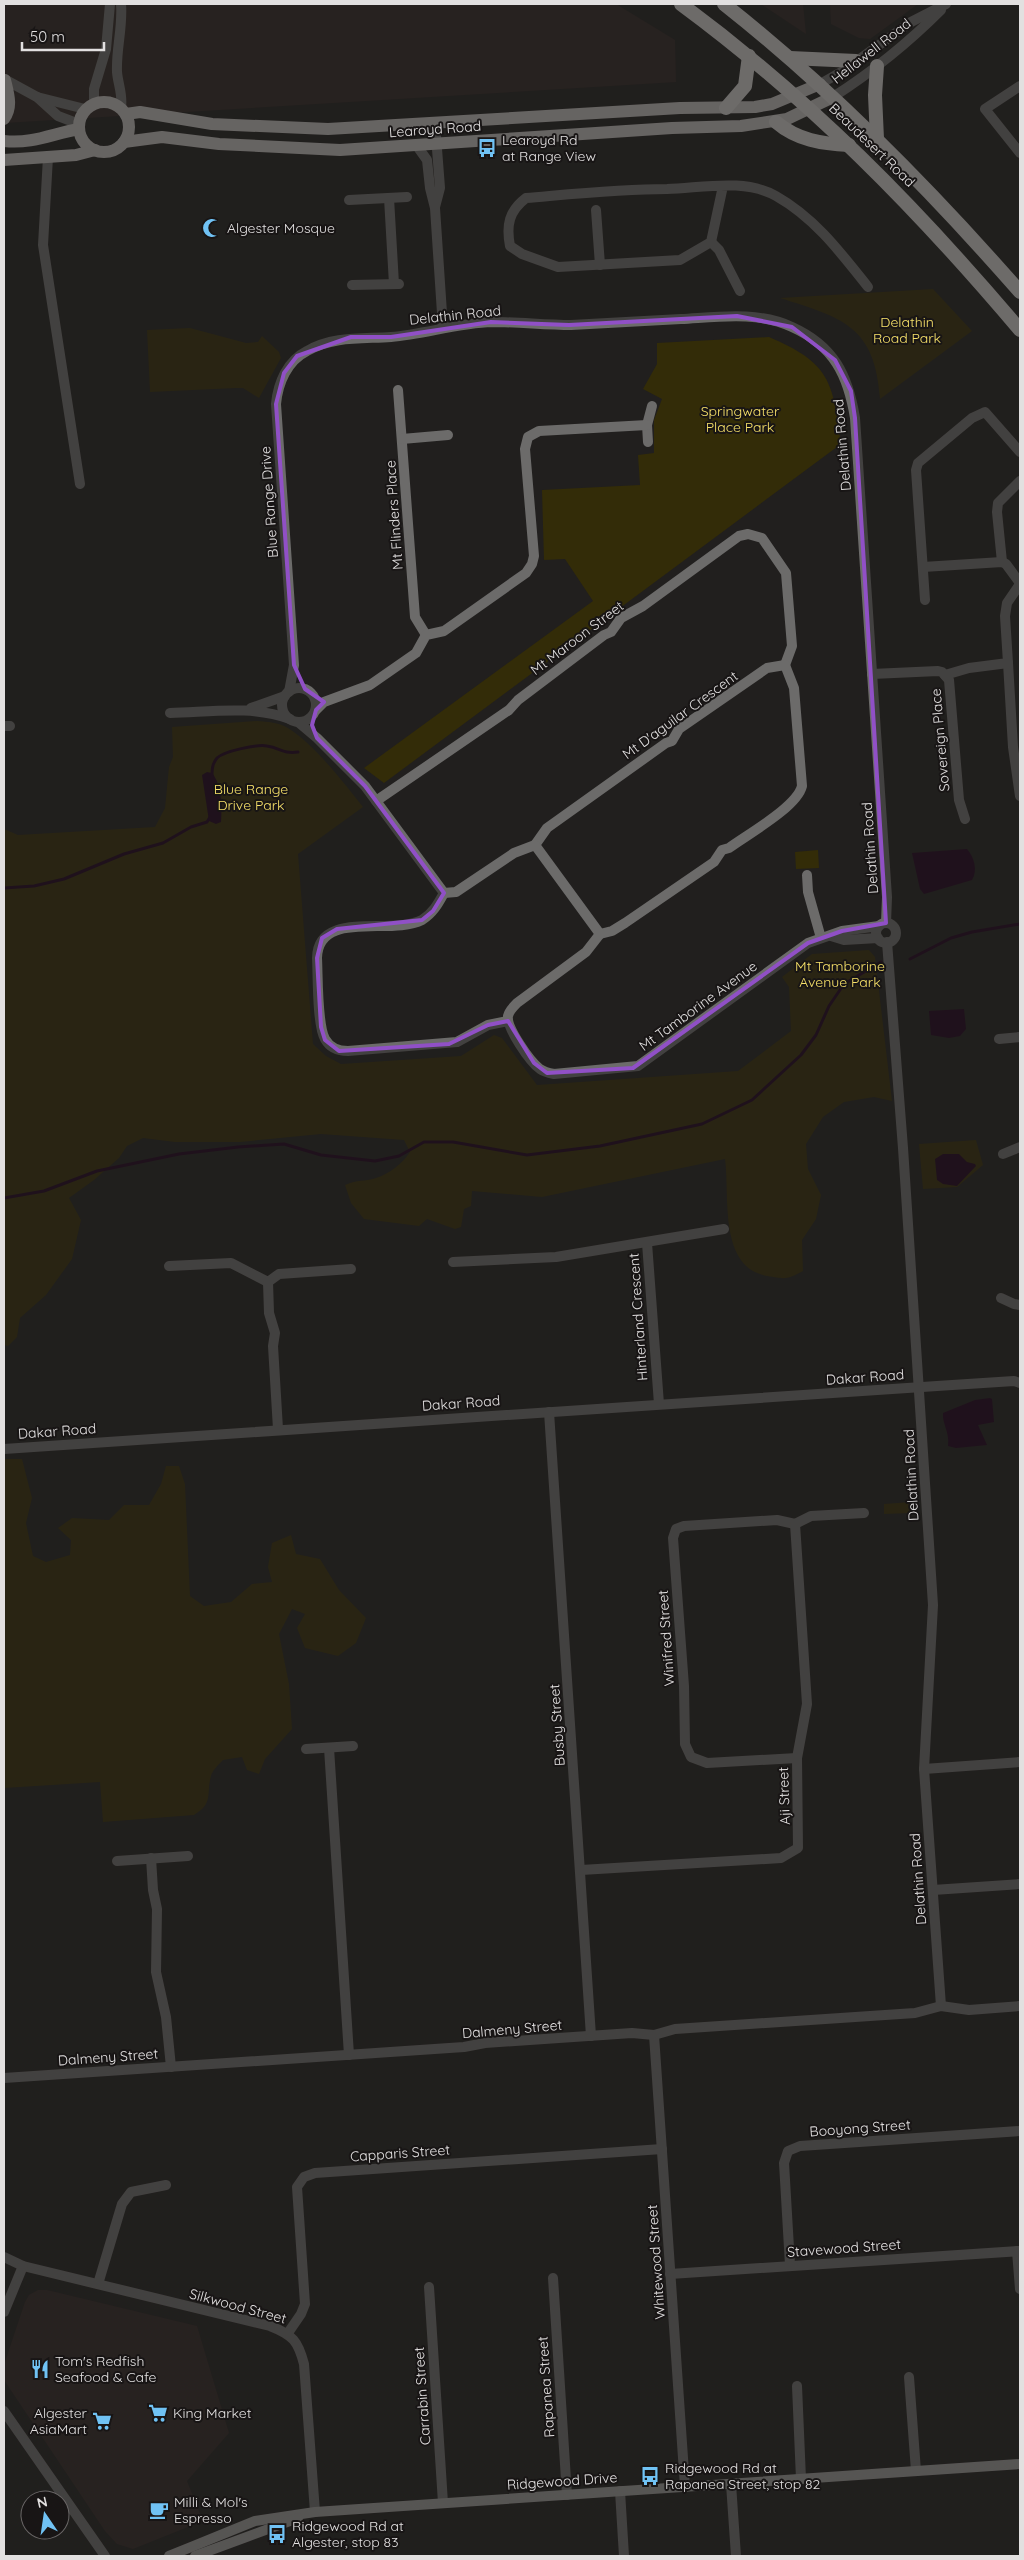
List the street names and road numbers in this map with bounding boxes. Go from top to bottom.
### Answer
street label: Hellawell Road [828,14,914,88]
street label: Beaudesert Road [825,99,919,191]
street label: Learoyd Road [388,117,482,141]
street label: Delathin Road [408,301,502,329]
street label: Delathin Road [829,398,855,492]
street label: Blue Range Drive [256,446,282,558]
street label: Mt Flinders Place [381,460,407,570]
street label: Mt Maroon Street [527,597,627,679]
street label: Mt D'aguilar Crescent [619,667,742,763]
street label: Sovereign Place [927,688,953,792]
street label: Delathin Road [858,801,882,895]
street label: Mt Tamborine Avenue [635,957,761,1055]
street label: Hinterland Crescent [625,1252,651,1381]
street label: Dakar Road [825,1365,905,1389]
street label: Dakar Road [421,1391,501,1415]
street label: Dakar Road [17,1419,97,1443]
street label: Delathin Road [900,1429,922,1521]
street label: Winifred Street [654,1589,678,1687]
street label: Busby Street [545,1683,569,1767]
street label: Aji Street [774,1766,794,1825]
street label: Delathin Road [906,1832,930,1926]
street label: Dalmeny Street [461,2016,563,2042]
street label: Dalmeny Street [57,2044,159,2069]
street label: Booyong Street [809,2115,911,2141]
street label: Capparis Street [349,2141,451,2165]
street label: Whitewood Street [643,2204,669,2320]
street label: Stavewood Street [786,2235,902,2261]
street label: Silkwood Street [188,2284,289,2328]
street label: Rapanea Street [533,2335,559,2438]
street label: Carrabin Street [410,2346,434,2446]
street label: Ridgewood Drive [506,2468,618,2494]

